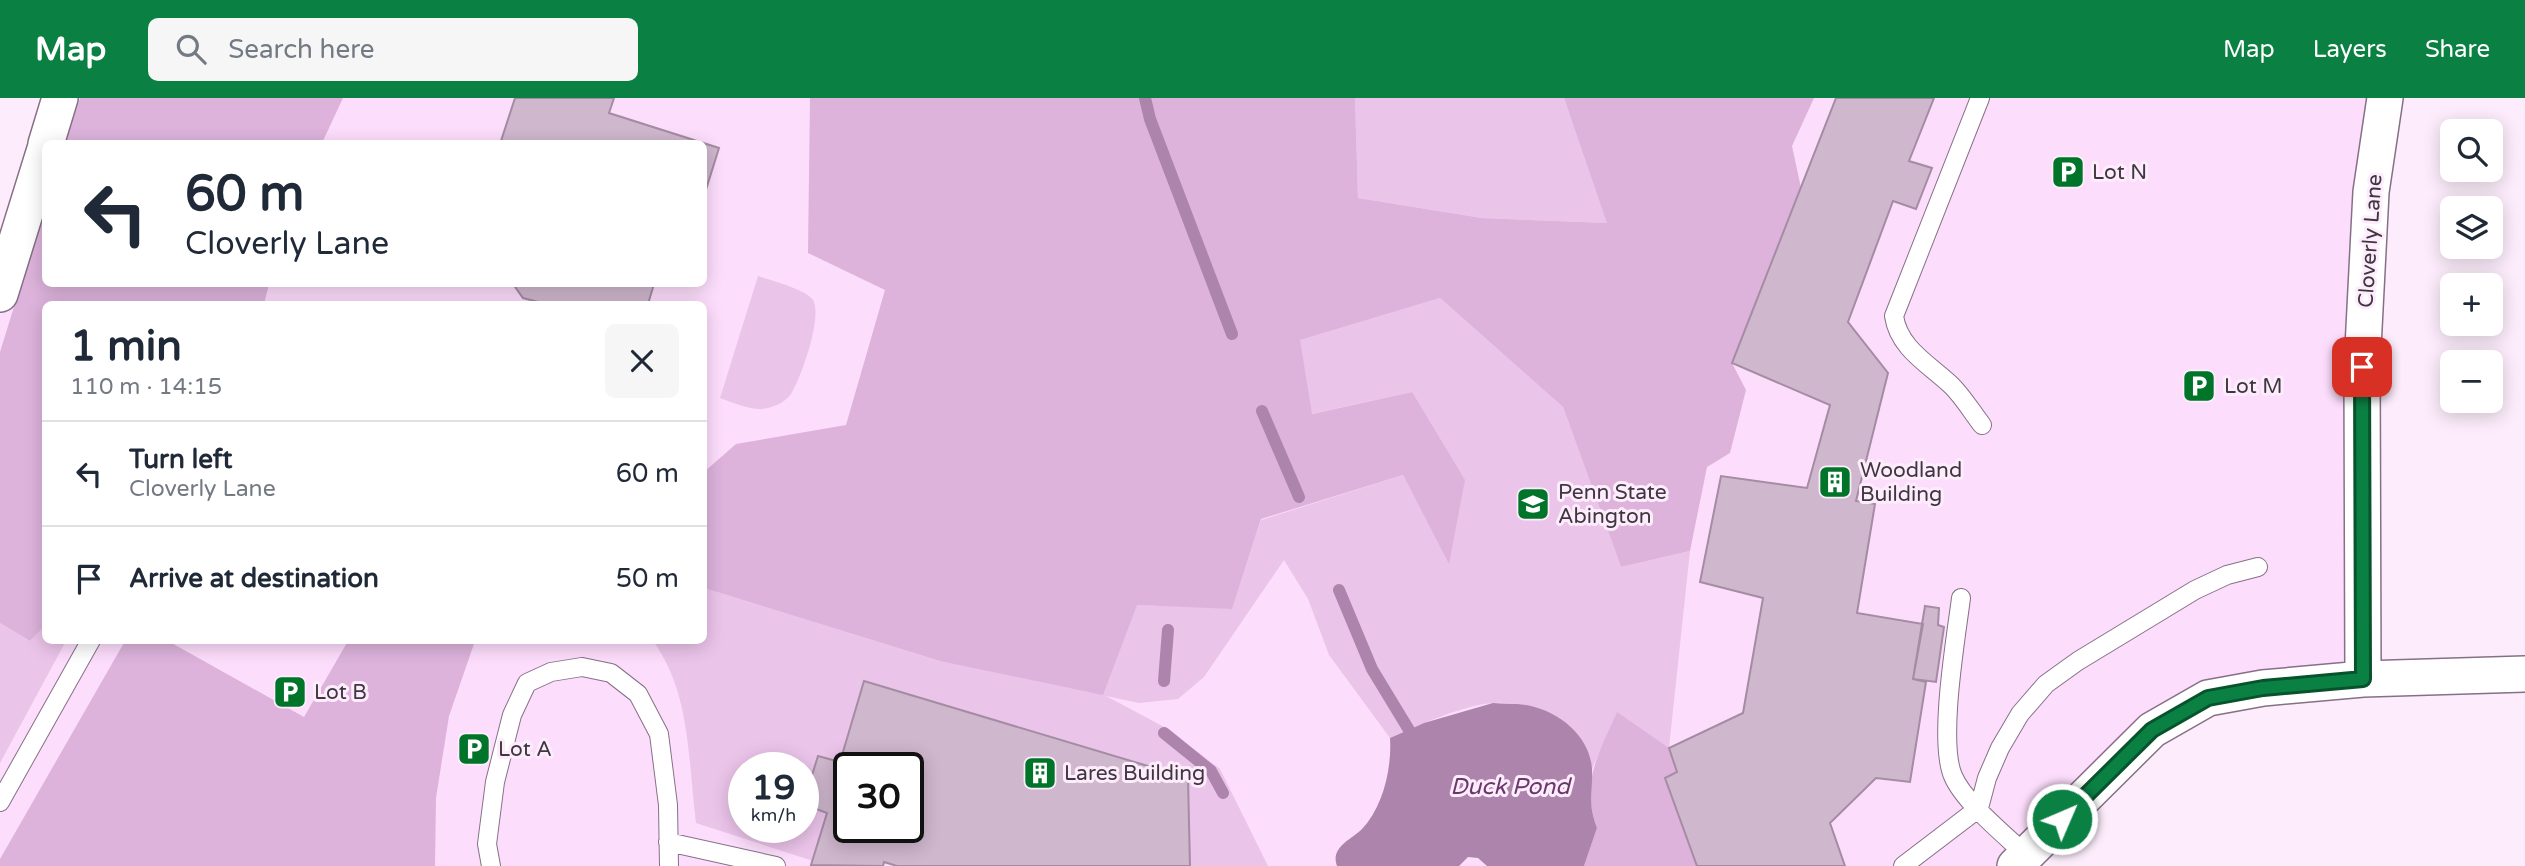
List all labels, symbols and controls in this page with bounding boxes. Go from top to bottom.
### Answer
search box [148,18,638,81]
text: Map [35,30,106,69]
icon: search [172,30,210,68]
text: Search here [228,34,374,65]
text: Map [2223,35,2275,64]
text: Layers [2313,35,2387,64]
text: Share [2425,35,2490,64]
map controls [2440,119,2503,413]
button: search [2440,119,2503,182]
parking icon: Lot N [2049,153,2087,191]
place label: Lot N [2092,160,2147,185]
text: 60 m [185,165,304,224]
icon: left [70,168,161,259]
street label: Cloverly Lane [2353,173,2388,309]
button: layers [2440,196,2503,259]
text: Cloverly Lane [185,225,389,263]
button: + [2440,273,2503,336]
text: 1 min [70,321,182,372]
button: close [605,324,679,398]
pin [2332,337,2392,397]
icon: arrive [2343,348,2381,386]
button: − [2440,350,2503,413]
parking icon: Lot M [2180,367,2218,405]
text: 110 m · 14:15 [70,373,222,401]
place label: Lot M [2224,374,2283,399]
text: Turn left [129,444,232,475]
icon: left [70,455,108,493]
text: 60 m [616,458,679,489]
place label: Woodland Building [1860,458,1962,507]
building icon: Woodland Building [1816,463,1854,501]
text: Cloverly Lane [129,475,276,503]
place label: Penn State Abington [1558,480,1667,529]
school or university icon: Penn State Abington [1514,485,1552,523]
icon: arrive [70,560,108,598]
text: Arrive at destination [129,563,379,594]
text: 50 m [616,563,679,594]
parking icon: Lot B [271,673,309,711]
place label: Lot B [314,680,367,705]
parking icon: Lot A [455,730,493,768]
place label: Lot A [498,737,552,762]
speed limit sign: 30 [833,752,924,843]
building icon: Lares Building [1021,754,1059,792]
place label: Lares Building [1064,761,1205,786]
text: 19 [752,767,795,809]
water label: Duck Pond [1450,773,1572,801]
position arrow [2025,782,2099,856]
text: km/h [751,804,796,826]

